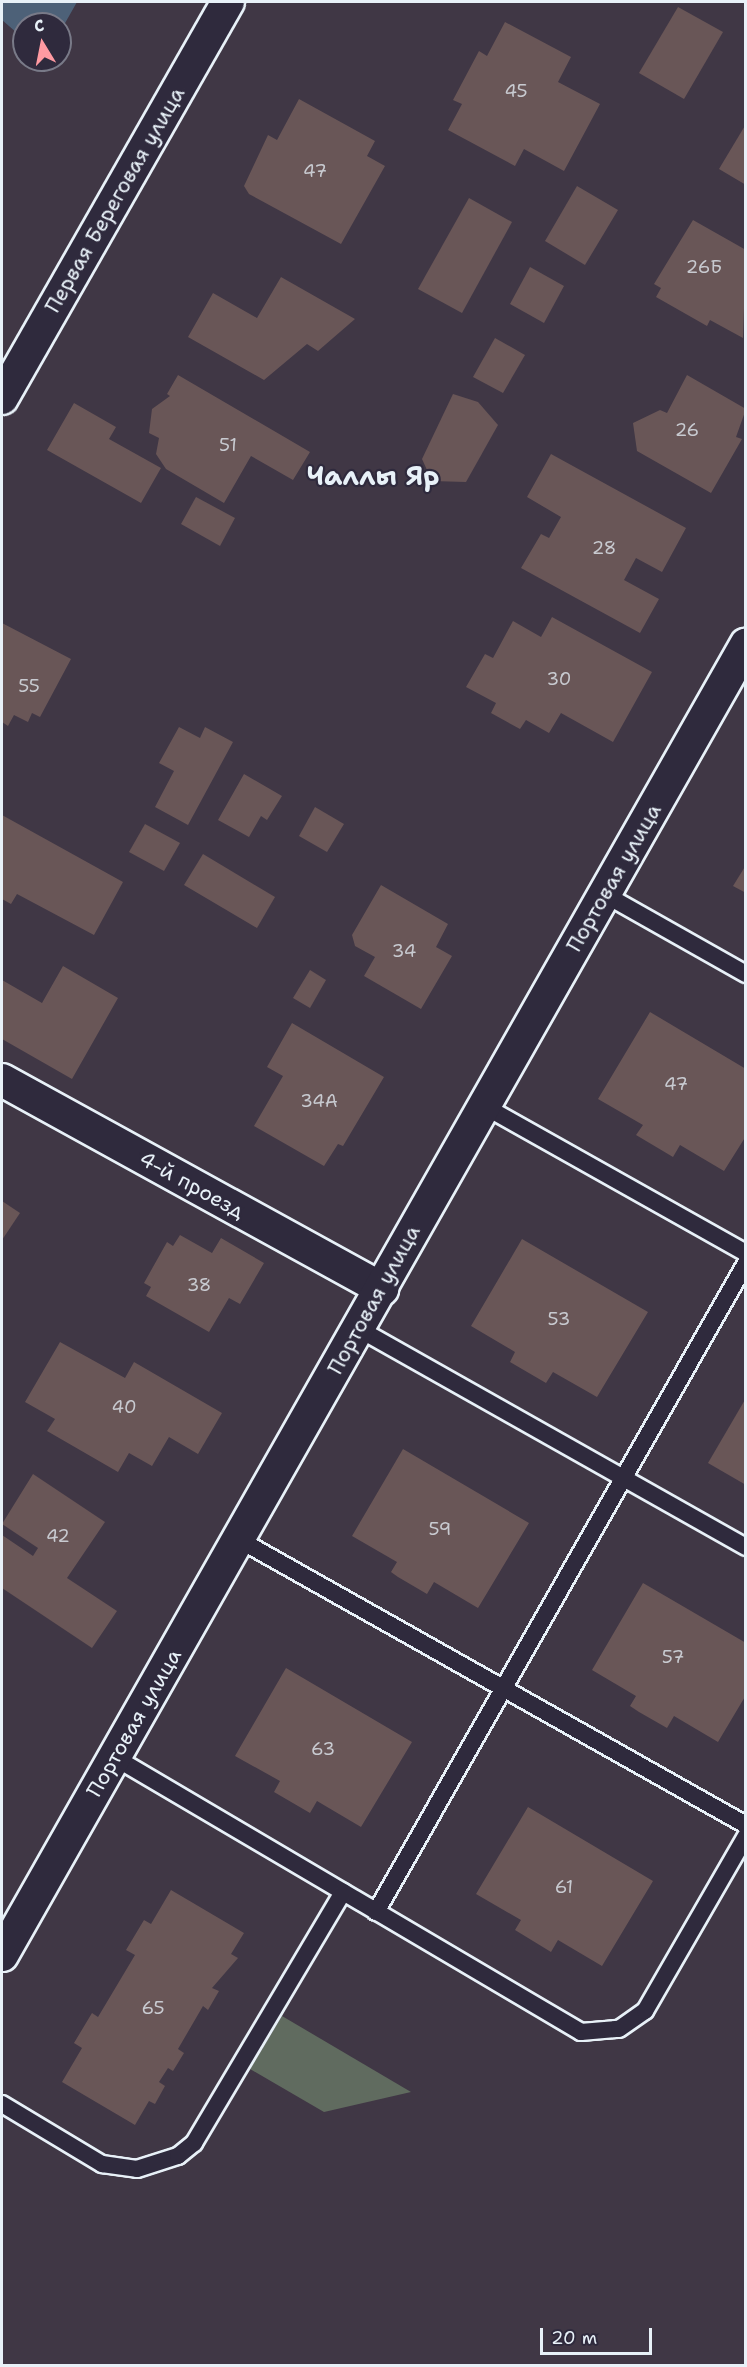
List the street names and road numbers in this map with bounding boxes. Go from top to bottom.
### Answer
street label: Первая Береговая улица [40,83,190,317]
street label: Портовая улица [561,800,667,956]
street label: 4-й проезд [135,1146,249,1224]
street label: Портовая улица [323,1221,425,1379]
street label: Портовая улица [81,1645,187,1801]

